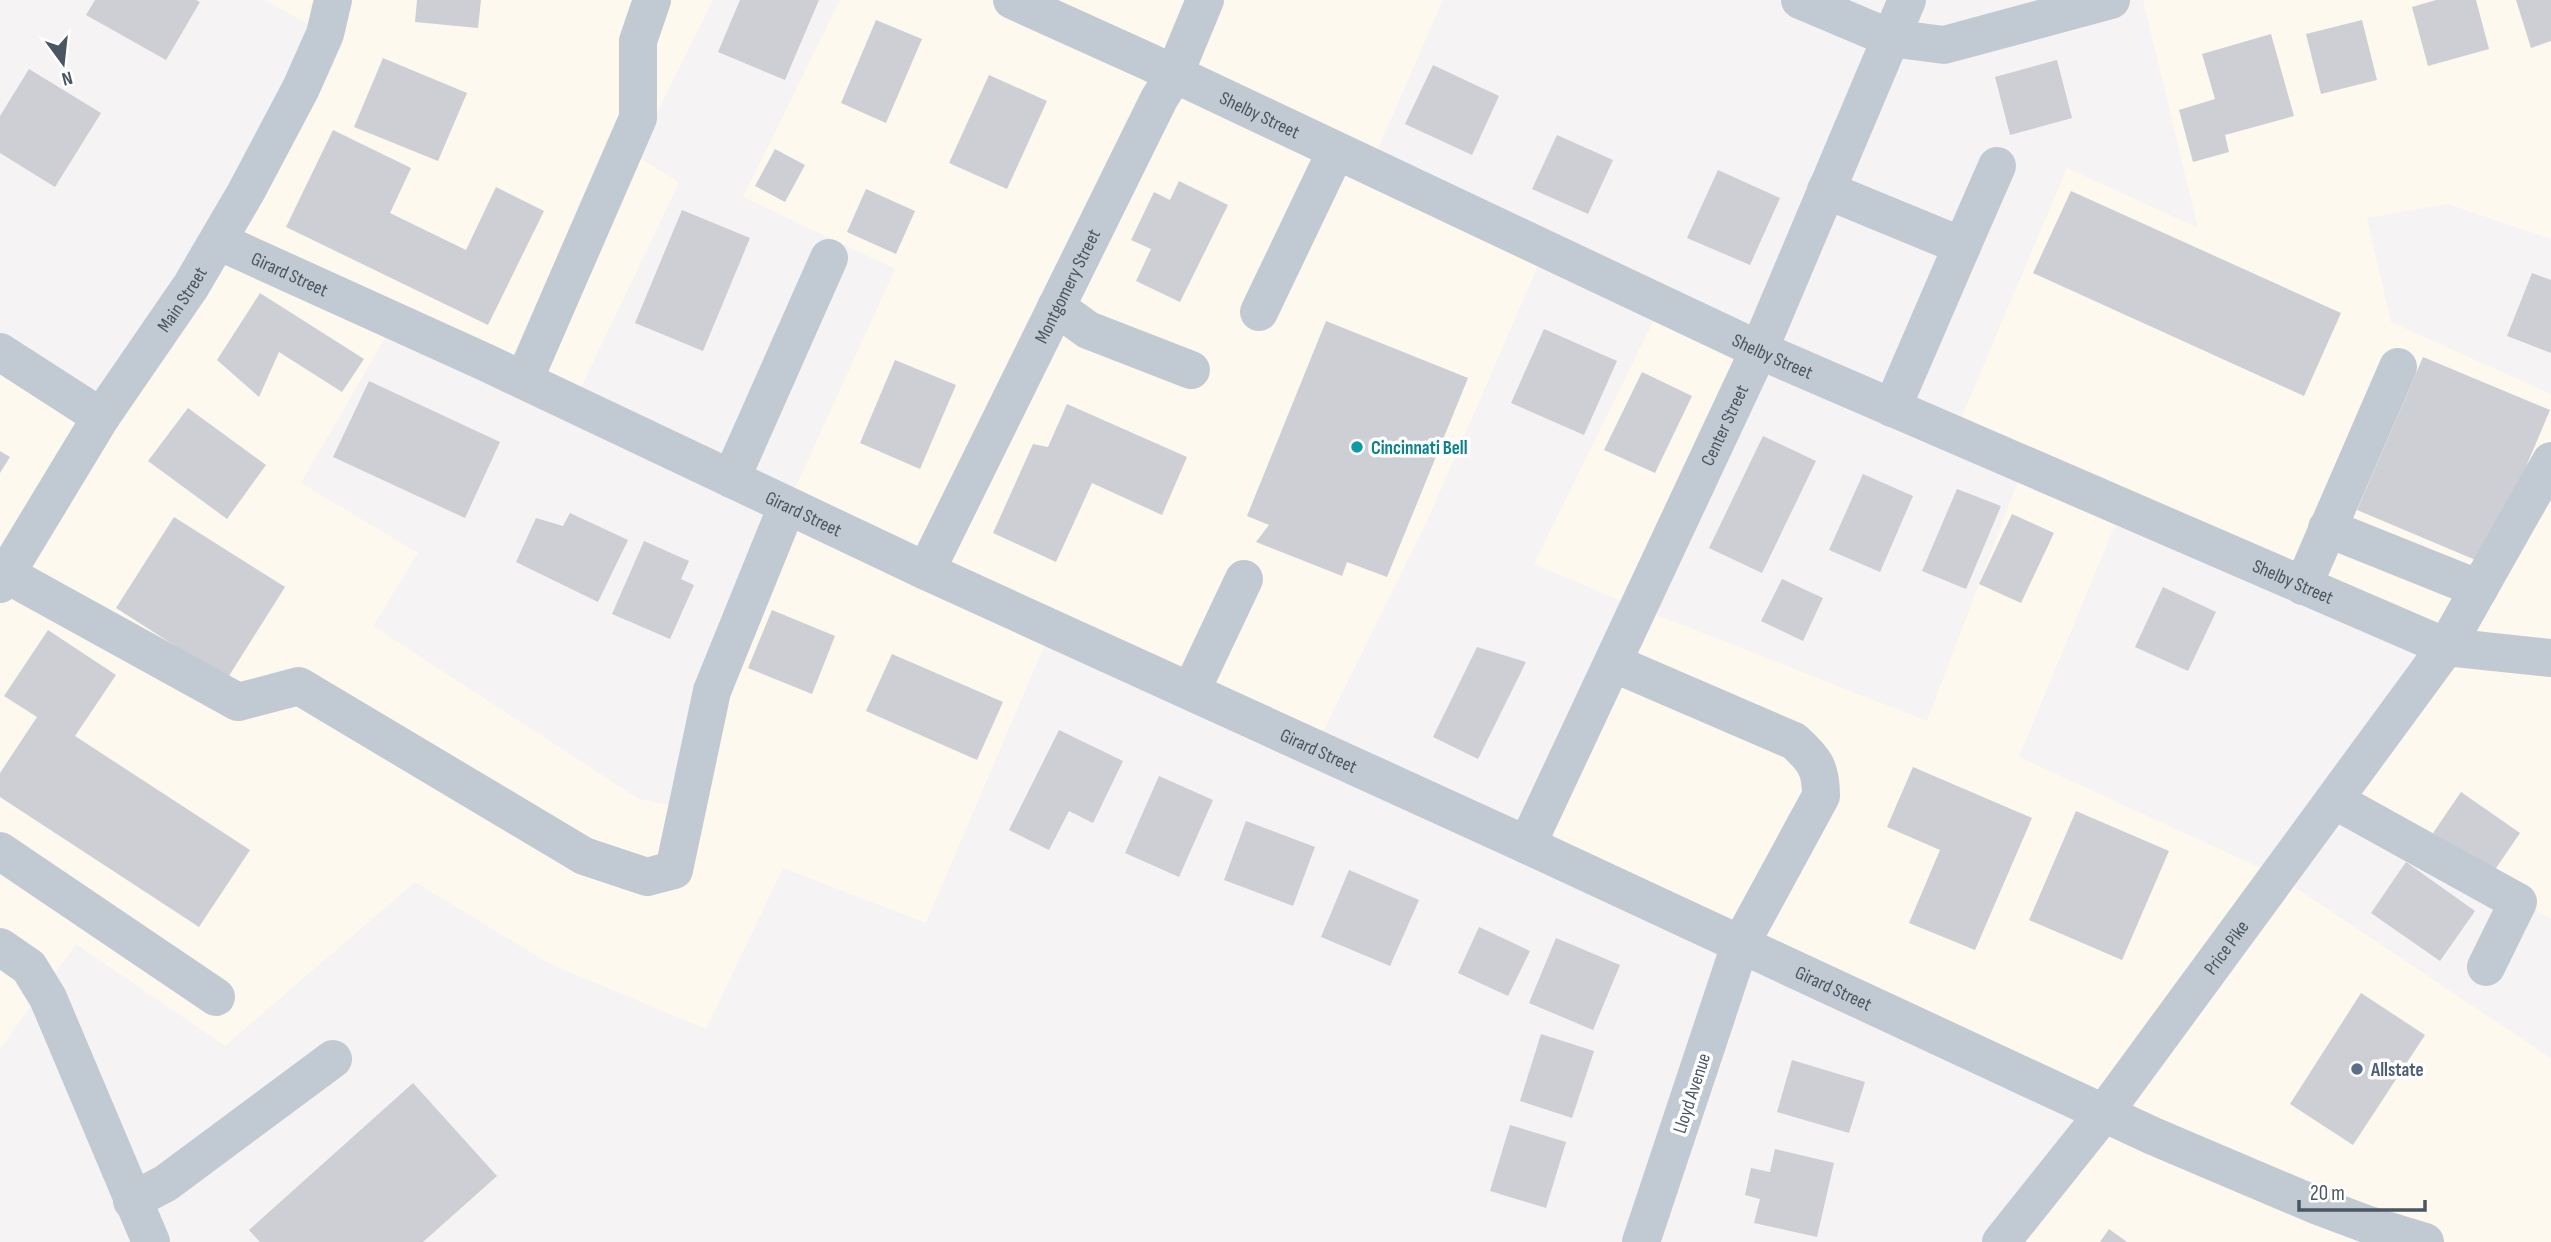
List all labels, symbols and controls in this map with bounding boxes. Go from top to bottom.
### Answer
north arrow [28,28,98,98]
text: N [59,66,75,90]
street label: Shelby Street [1216,87,1303,144]
street label: Montgomery Street [1030,225,1106,347]
street label: Girard Street [247,248,332,302]
street label: Main Street [153,263,213,337]
street label: Shelby Street [1728,329,1816,385]
street label: Center Street [1696,381,1754,470]
place label: Cincinnati Bell [1371,437,1468,460]
marker: Cincinnati Bell [1349,439,1365,455]
street label: Girard Street [761,487,845,542]
street label: Shelby Street [2249,555,2337,610]
street label: Girard Street [1276,724,1360,779]
street label: Price Pike [2200,916,2254,979]
street label: Girard Street [1791,961,1875,1017]
street label: Lloyd Avenue [1669,1050,1716,1136]
place label: Allstate [2370,1059,2424,1082]
marker: Allstate [2349,1061,2365,1077]
scale bar [2299,1168,2425,1212]
text: 20 m [2310,1181,2345,1206]

